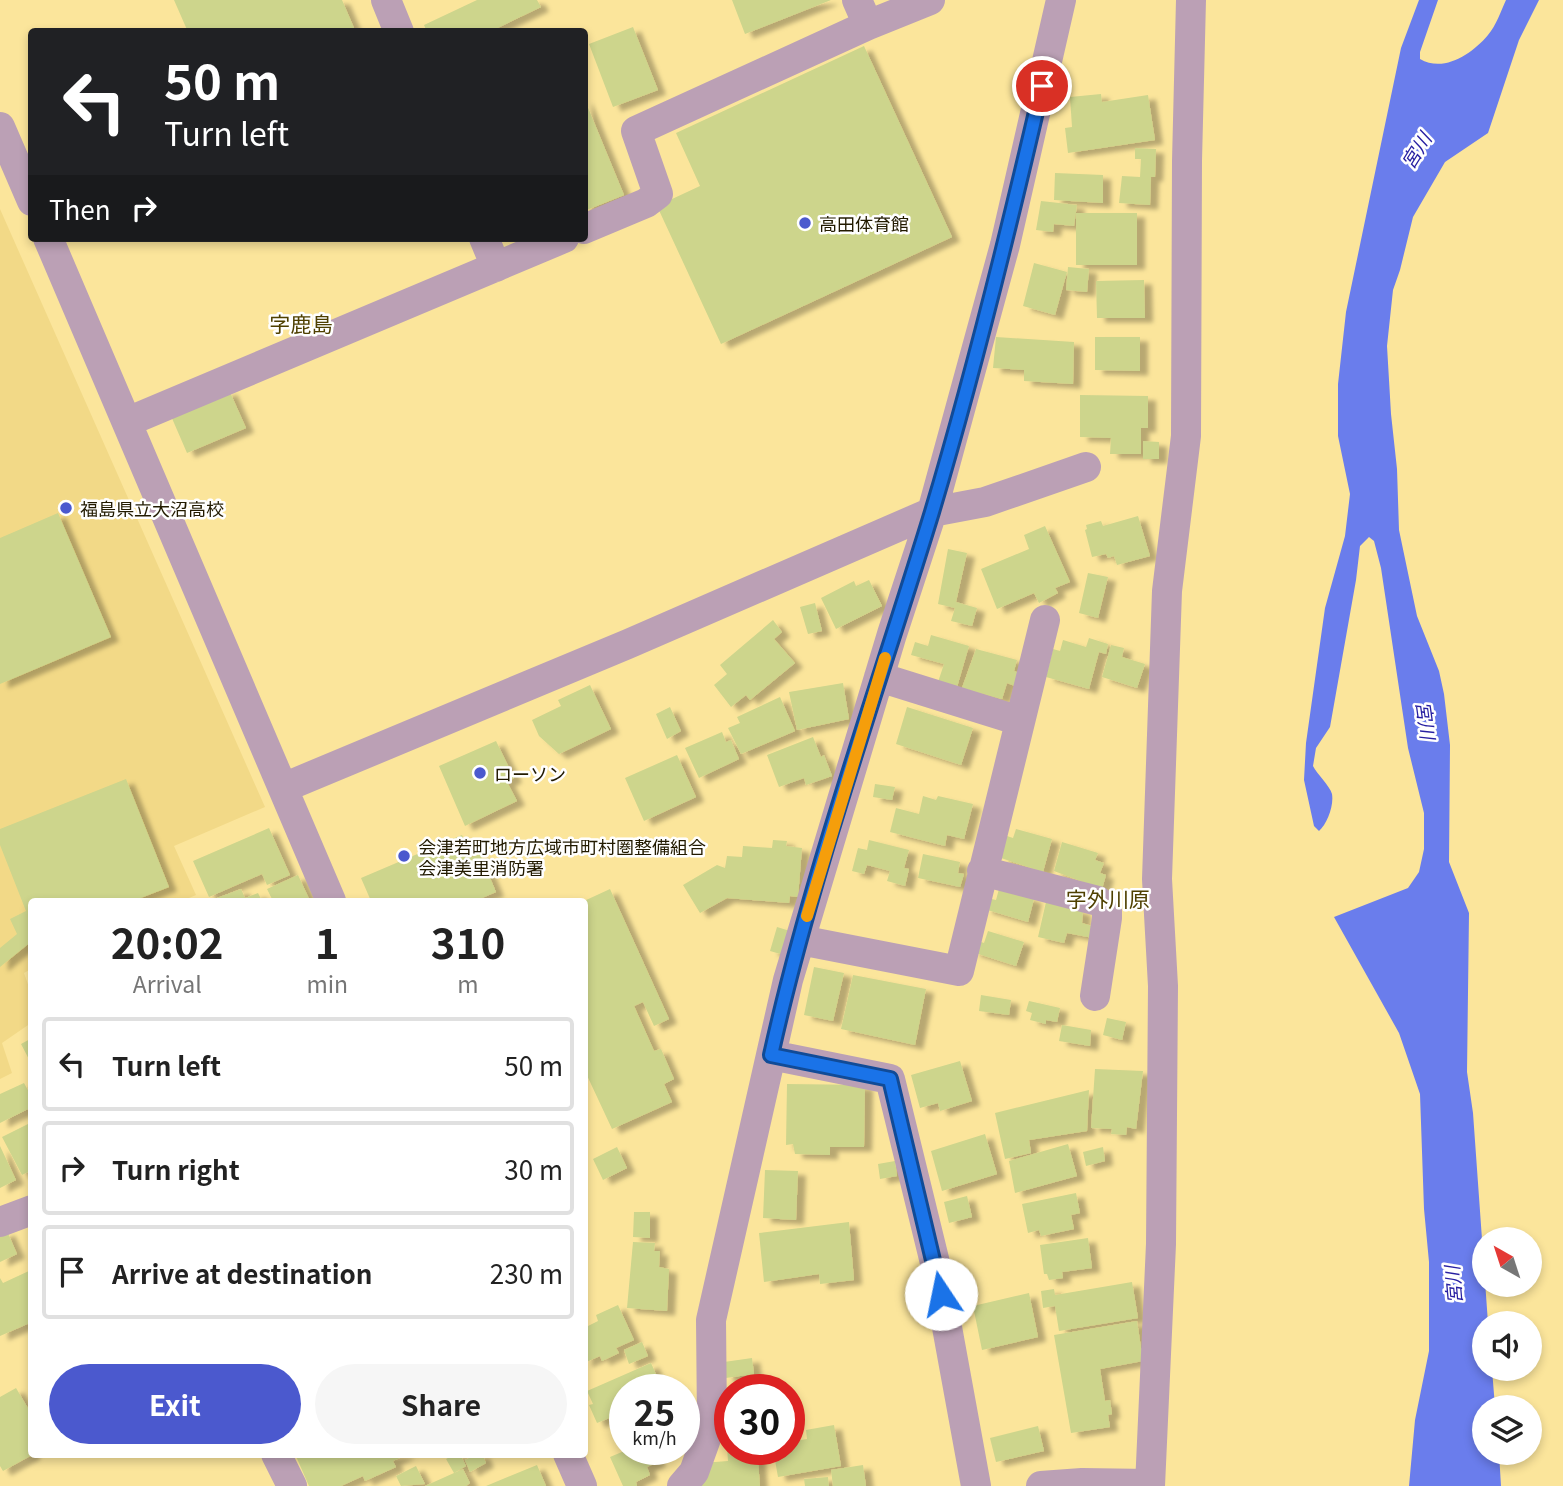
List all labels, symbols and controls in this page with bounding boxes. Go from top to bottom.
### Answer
text: 50 m [164,43,280,114]
icon: left [49,56,140,147]
pin [1012,56,1072,116]
icon: arrive [1023,67,1061,105]
text: Turn left [164,109,289,155]
water label: 宮川 [1393,125,1438,173]
icon: right [125,189,163,227]
text: Then [49,190,111,227]
place label: 高田体育館 [819,210,909,236]
marker: 高田体育館 [797,215,813,231]
district label: 字鹿島 [270,308,333,338]
place label: 福島県立大沼高校 [80,495,224,521]
marker: 福島県立大沼高校 [58,500,74,516]
water label: 宮川 [1411,699,1443,743]
place label: ローソン [494,760,566,786]
marker: ローソン [472,765,488,781]
place label: 会津若町地方広域市町村圏整備組合 会津美里消防署 [418,833,706,880]
marker: 会津若町地方広域市町村圏整備組合 会津美里消防署 [396,848,412,864]
district label: 字外川原 [1066,883,1150,913]
text: 20:02 [111,910,224,971]
text: 1 [315,910,340,971]
text: 310 [431,910,505,971]
text: Arrival [133,966,202,1000]
text: min [306,966,348,1000]
text: m [457,966,479,1000]
icon: left [53,1045,91,1083]
text: Turn left [112,1046,221,1083]
text: 50 m [504,1046,563,1083]
icon: right [53,1149,91,1187]
text: Turn right [112,1150,240,1187]
text: 30 m [504,1150,563,1187]
north arrow [1472,1227,1542,1297]
map controls [1472,1227,1542,1465]
icon: arrive [53,1253,91,1291]
text: Arrive at destination [112,1254,373,1291]
text: 230 m [490,1254,563,1291]
position arrow [904,1257,978,1331]
water label: 宮川 [1437,1263,1467,1305]
button: sound [1472,1311,1542,1381]
button: Exit [49,1364,301,1444]
button: Share [315,1364,567,1444]
speed limit sign: 30 [714,1374,805,1465]
text: 25 [634,1385,675,1436]
button: layers [1472,1395,1542,1465]
text: km/h [632,1424,677,1450]

